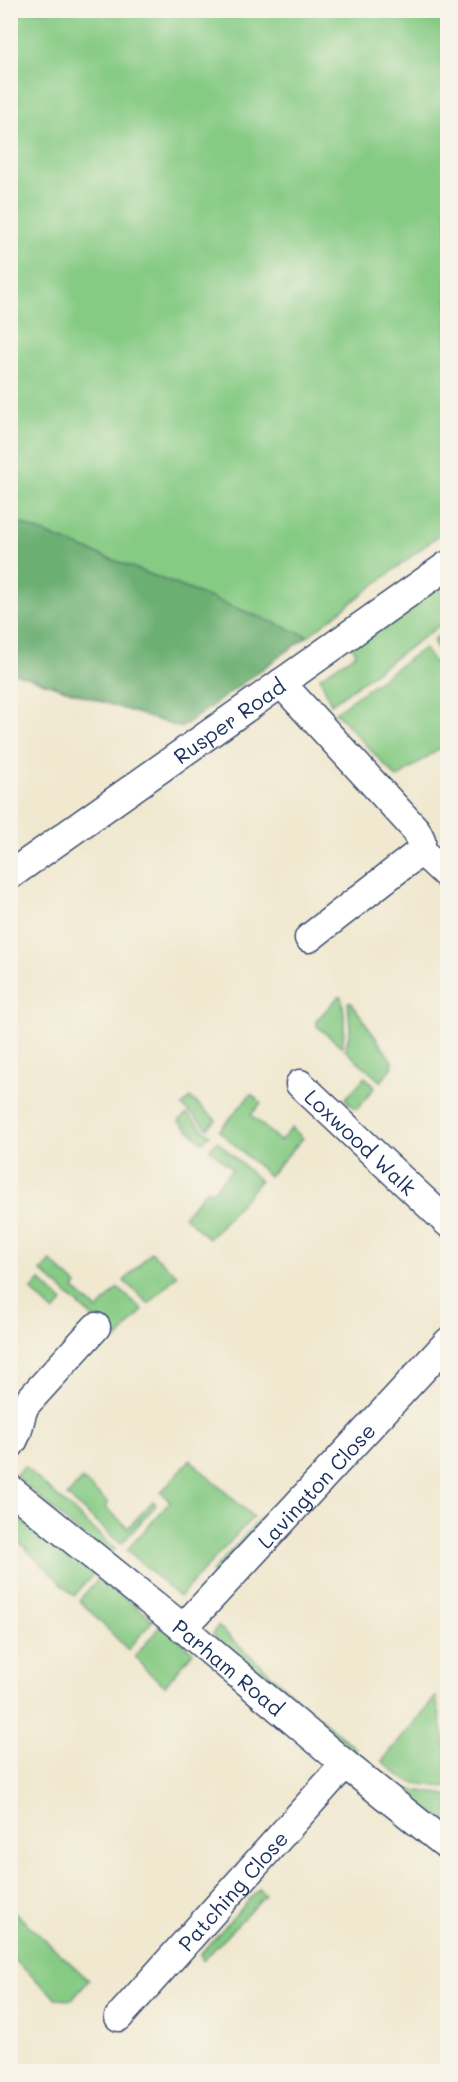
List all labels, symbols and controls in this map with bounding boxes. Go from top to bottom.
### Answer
street label: Rusper Road [168,671,290,769]
street label: Loxwood Walk [300,1083,423,1200]
street label: Lavington Close [251,1417,380,1553]
street label: Parham Road [168,1612,290,1721]
street label: Patching Close [171,1824,293,1956]

